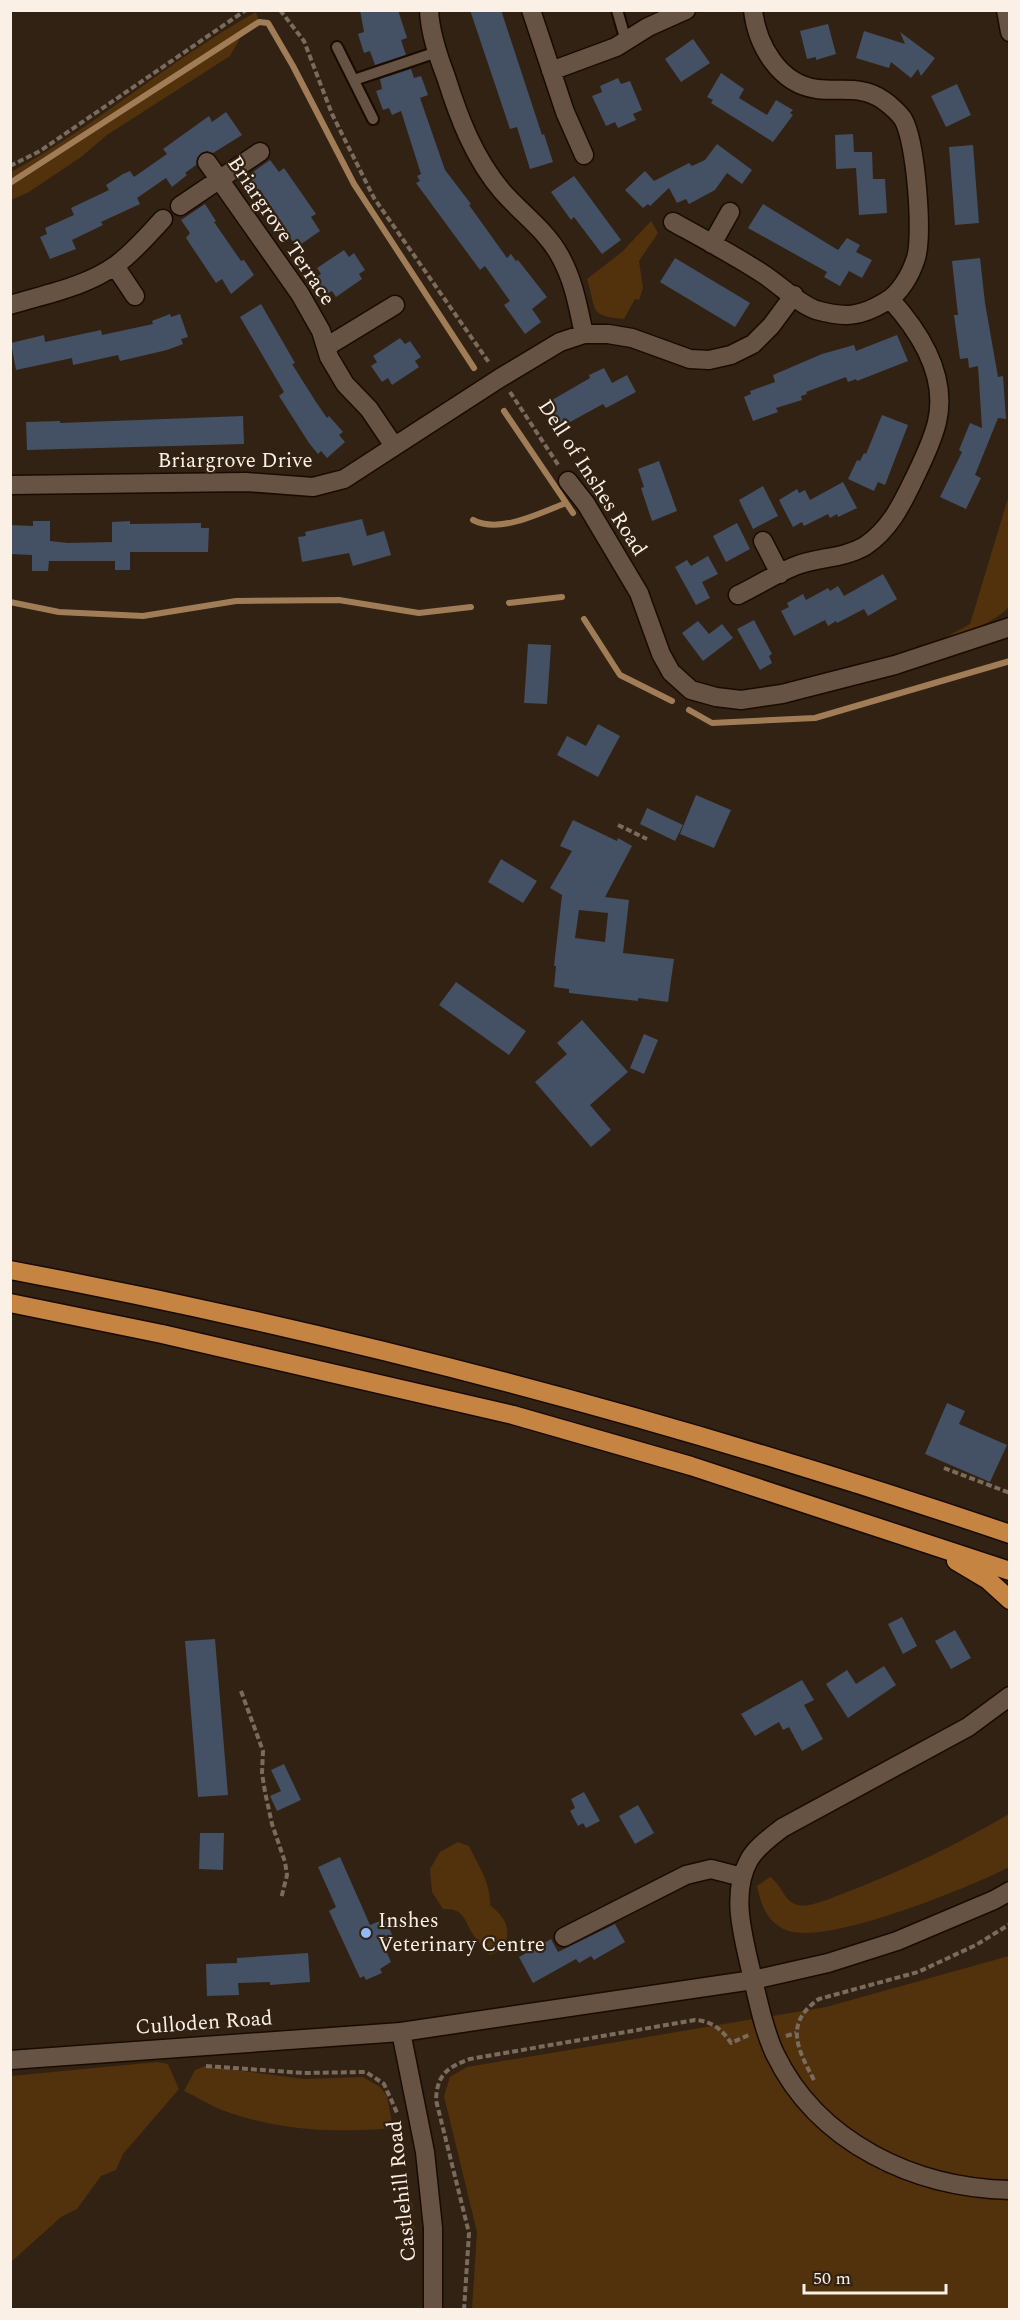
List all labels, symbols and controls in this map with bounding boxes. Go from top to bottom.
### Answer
street label: Briargrove Terrace [219,150,343,312]
street label: Dell of Inshes Road [529,393,655,563]
street label: Briargrove Drive [157,445,313,477]
place label: Inshes Veterinary Centre [378,1905,545,1961]
marker: Inshes Veterinary Centre [359,1926,373,1940]
street label: Culloden Road [134,2002,274,2044]
street label: Castlehill Road [379,2119,425,2263]
scale bar [804,2257,946,2295]
text: 50 m [813,2265,851,2292]

